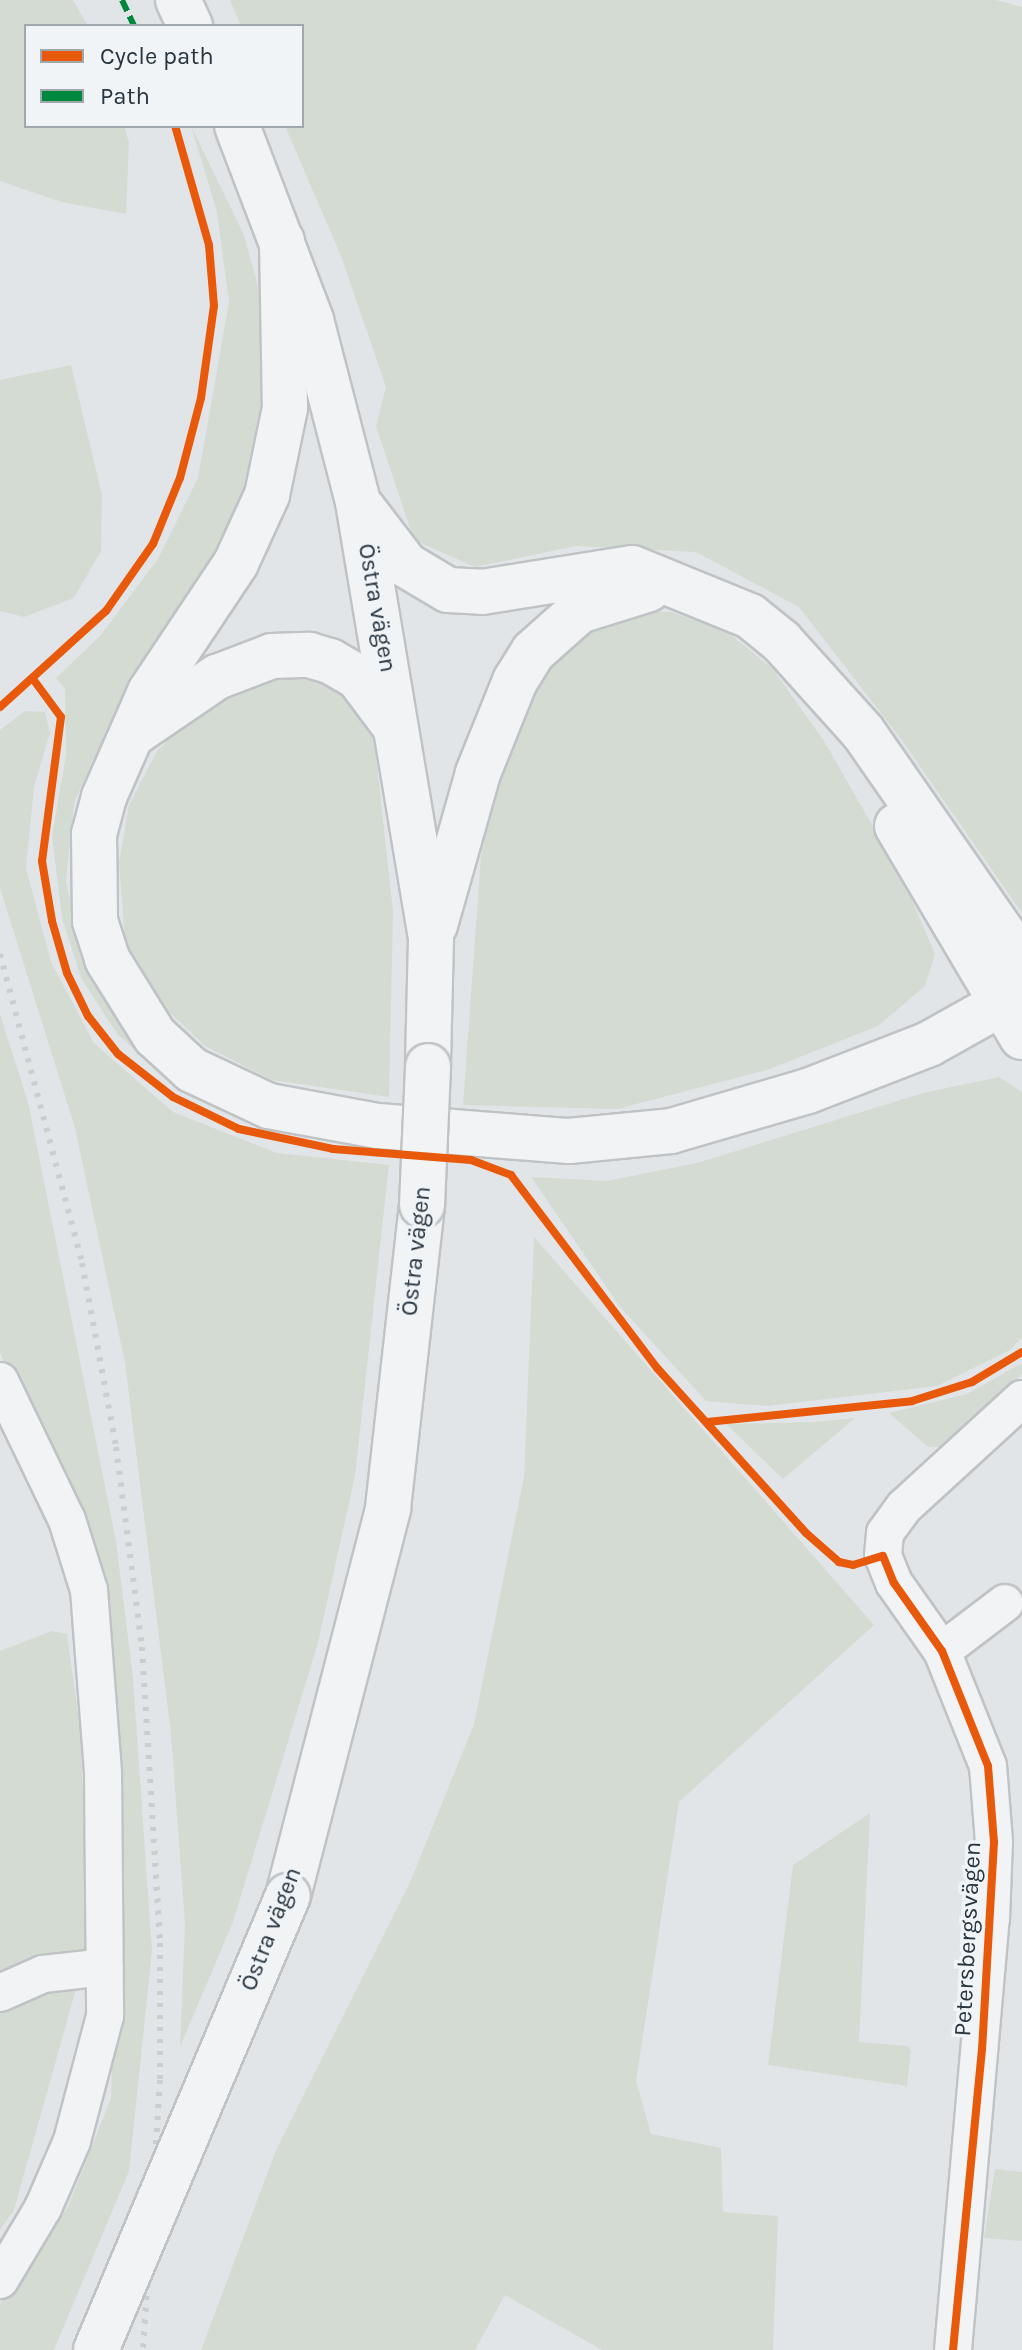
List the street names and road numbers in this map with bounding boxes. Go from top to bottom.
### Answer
street label: Östra vägen [352,541,402,675]
street label: Östra vägen [395,1185,437,1317]
street label: Petersbergsvägen [949,1841,987,2037]
street label: Östra vägen [234,1863,308,1995]

